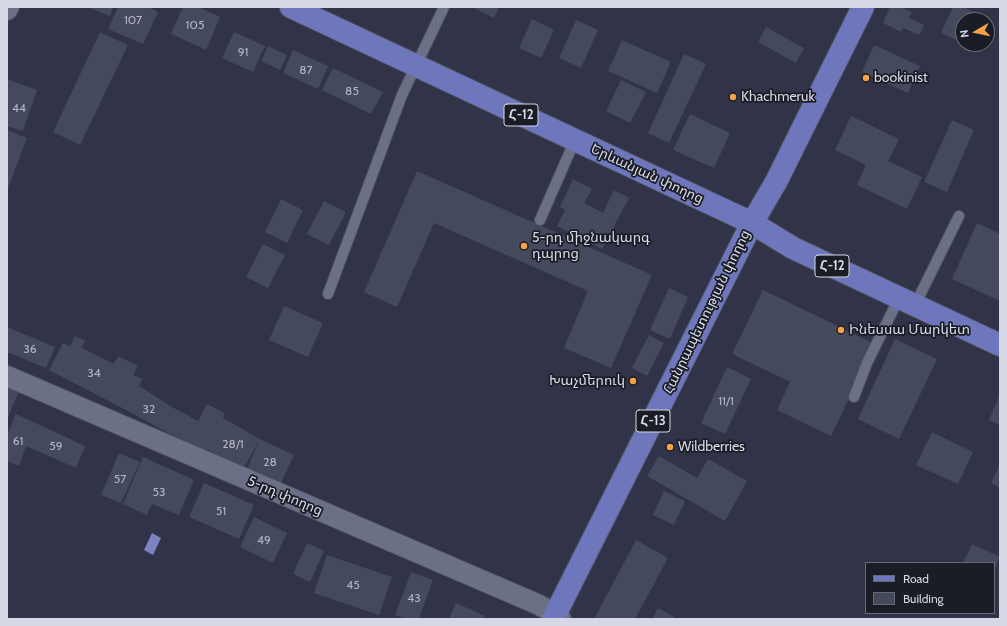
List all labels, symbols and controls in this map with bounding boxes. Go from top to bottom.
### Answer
north arrow [955,12,995,52]
house number: 107 [124,13,142,27]
house number: 105 [186,18,204,32]
text: N [957,29,972,39]
house number: 91 [238,45,248,59]
house number: 87 [299,63,313,77]
place label: bookinist [874,70,928,86]
marker: bookinist [861,73,871,83]
house number: 85 [345,84,359,98]
place label: Khachmeruk [741,89,815,105]
marker: Khachmeruk [728,92,738,102]
house number: 44 [12,101,26,115]
road number: Հ-12 [504,104,538,126]
street label: Երևանյան փողոց [588,141,706,207]
street label: Հանրապետության փողոց [660,227,754,397]
place label: 5-րդ միջնակարգ դպրոց [532,230,650,262]
marker: 5-րդ միջնակարգ դպրոց [519,241,529,251]
road number: Հ-12 [815,255,849,277]
place label: Ինեսսա Մարկետ [849,322,970,338]
marker: Ինեսսա Մարկետ [836,325,846,335]
house number: 36 [23,342,37,356]
house number: 34 [87,366,101,380]
place label: Խաչմերուկ [549,373,625,389]
marker: Խաչմերուկ [628,376,638,386]
house number: 11/1 [718,394,734,408]
house number: 32 [143,402,155,416]
road number: Հ-13 [636,410,670,432]
house number: 61 [13,434,23,448]
house number: 28/1 [222,437,244,451]
house number: 59 [49,439,63,453]
place label: Wildberries [678,439,745,455]
marker: Wildberries [665,442,675,452]
house number: 28 [263,455,277,469]
house number: 57 [114,472,126,486]
street label: 5-րդ փողոց [245,473,325,519]
house number: 53 [153,485,165,499]
house number: 51 [216,504,226,518]
house number: 49 [257,533,271,547]
legend [865,562,995,614]
text: Road [903,571,929,586]
house number: 45 [346,578,360,592]
house number: 43 [407,591,421,605]
text: Building [903,591,944,606]

